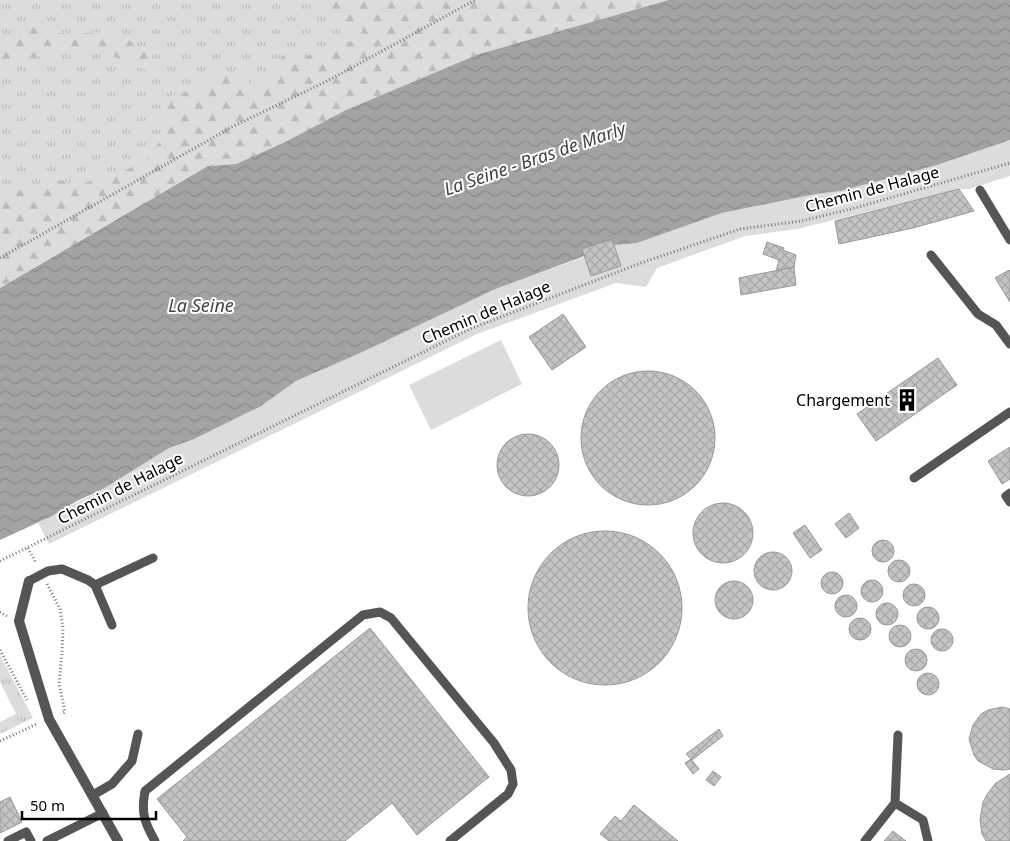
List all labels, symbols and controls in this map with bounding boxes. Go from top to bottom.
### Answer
water label: La Seine - Bras de Marly [441,115,630,200]
street label: Chemin de Halage [803,161,941,217]
street label: Chemin de Halage [418,275,554,349]
water label: La Seine [168,293,234,317]
building icon: Chargement [894,387,920,413]
place label: Chargement [796,389,890,411]
street label: Chemin de Halage [54,447,186,529]
scale bar [22,788,156,820]
text: 50 m [30,795,65,815]

